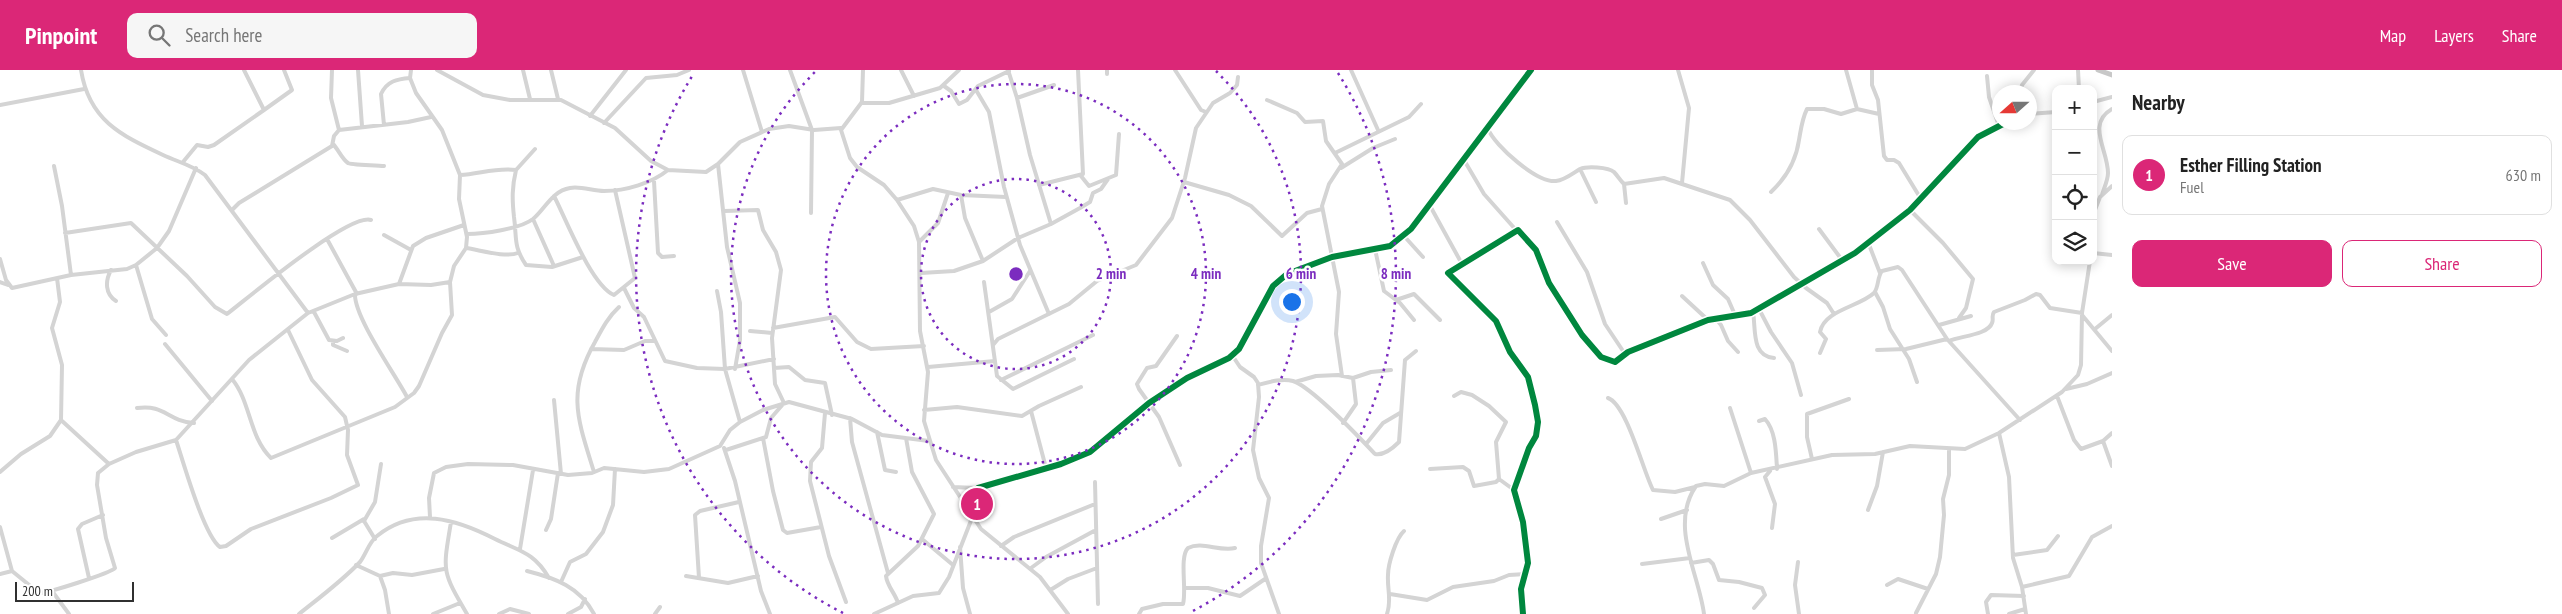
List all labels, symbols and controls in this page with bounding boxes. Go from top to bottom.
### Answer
search box [127,13,477,58]
text: Pinpoint [25,20,97,51]
icon: search [145,21,173,49]
text: Search here [185,23,262,47]
text: Map [2380,24,2406,47]
text: Layers [2434,24,2474,47]
text: Share [2502,24,2537,47]
north arrow [1992,85,2037,130]
map controls [2052,85,2097,265]
button: + [2052,85,2097,130]
text: Nearby [2132,89,2185,116]
button: − [2052,130,2097,175]
text: Esther Filling Station [2180,153,2322,177]
text: 1 [2145,165,2153,185]
text: 630 m [2506,165,2541,185]
button: locate [2052,175,2097,220]
text: Fuel [2180,177,2204,197]
button: layers [2052,220,2097,265]
button: Save [2132,240,2332,287]
button: Share [2342,240,2542,287]
text: 2 min [1096,264,1126,283]
text: 4 min [1191,264,1221,283]
text: 6 min [1286,264,1316,283]
text: 8 min [1381,264,1411,283]
centre of rings [1007,265,1025,283]
your location [1279,289,1305,315]
pin: 1 [961,485,993,523]
scale bar [15,579,134,602]
text: 200 m [22,582,53,600]

